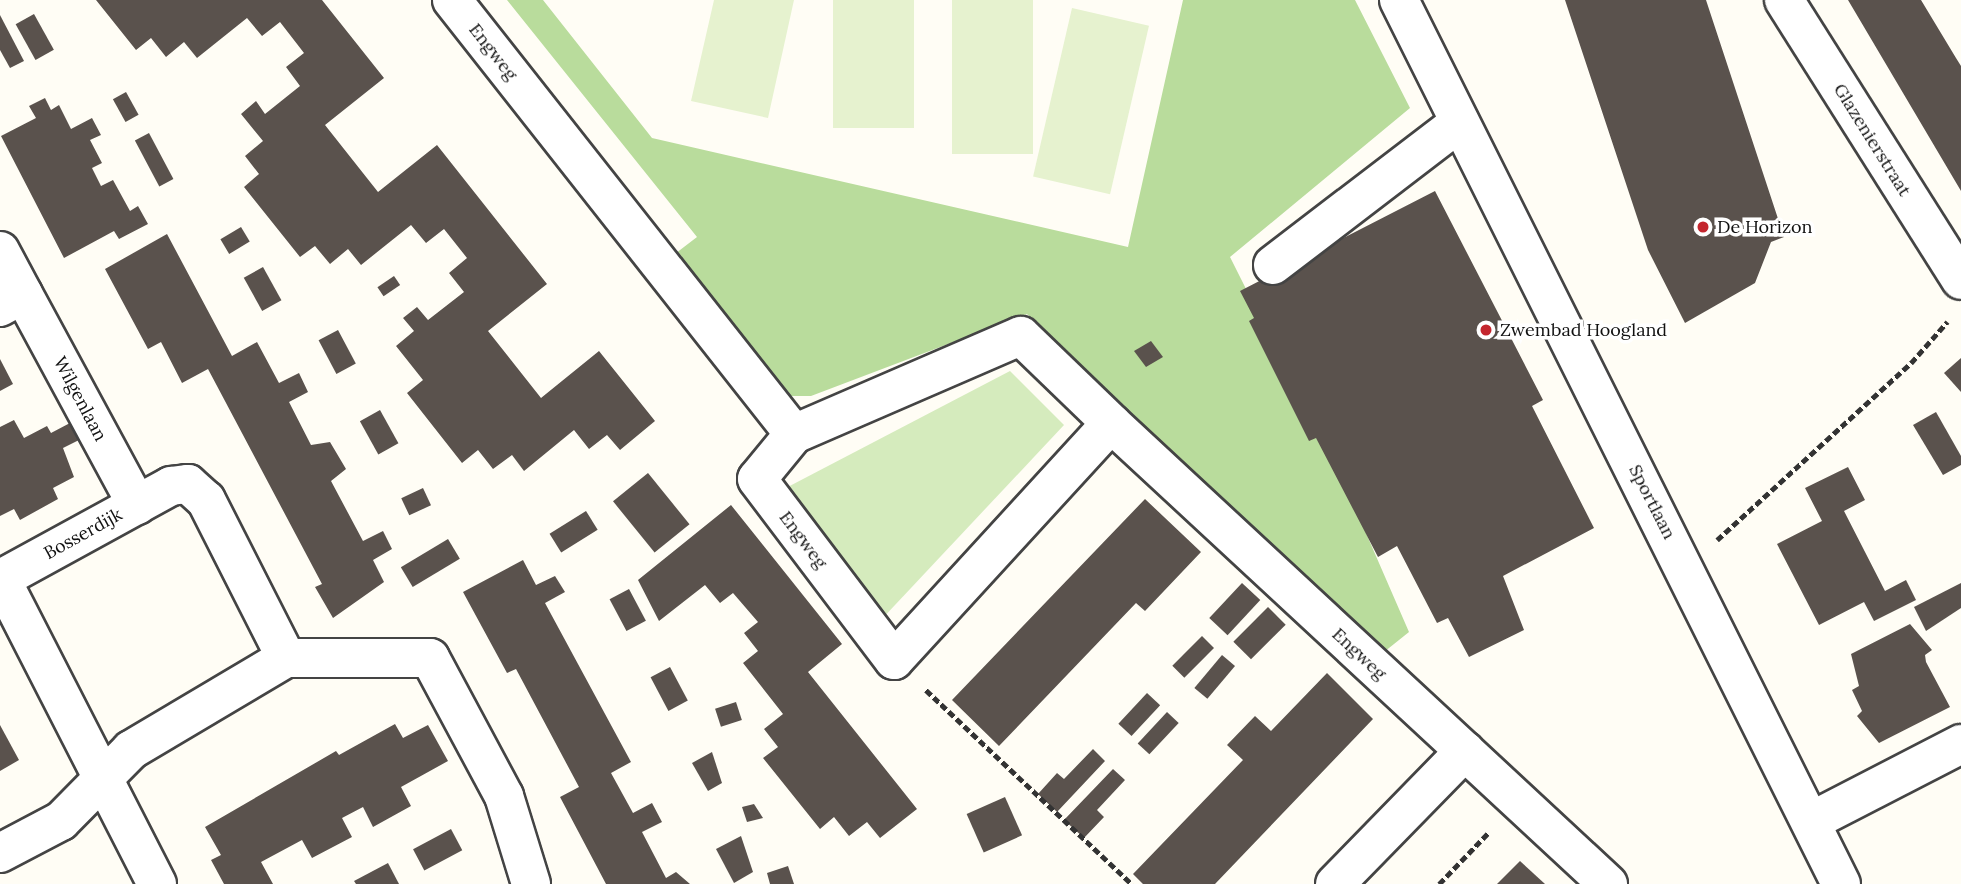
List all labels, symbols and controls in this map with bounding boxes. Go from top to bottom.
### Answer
street label: Engweg [464,19,522,85]
street label: Glazenierstraat [1829,80,1915,200]
place label: De Horizon [1717,216,1812,238]
marker: De Horizon [1695,219,1711,235]
place label: Zwembad Hoogland [1500,319,1667,341]
marker: Zwembad Hoogland [1478,322,1494,338]
street label: Wilgenlaan [49,353,111,445]
street label: Sportlaan [1624,461,1680,543]
street label: Bosserdijk [40,504,126,564]
street label: Engweg [774,507,832,573]
street label: Engweg [1327,624,1391,684]

